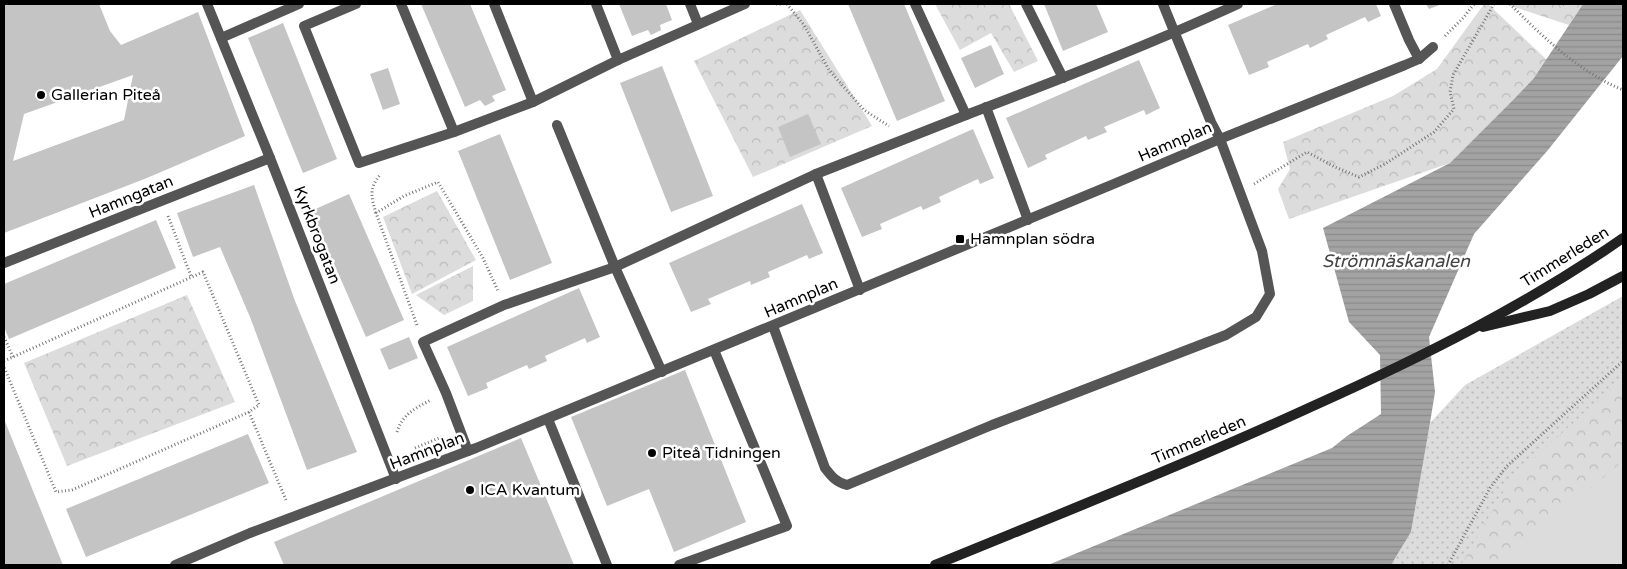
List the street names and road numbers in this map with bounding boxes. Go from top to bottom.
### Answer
street label: Hamnplan [1135,117,1215,167]
street label: Hamngatan [86,171,176,223]
street label: Kyrkbrogatan [289,183,345,287]
street label: Timmerleden [1517,222,1613,292]
street label: Hamnplan [761,273,841,323]
street label: Timmerleden [1149,411,1249,469]
street label: Hamnplan [387,428,467,474]

